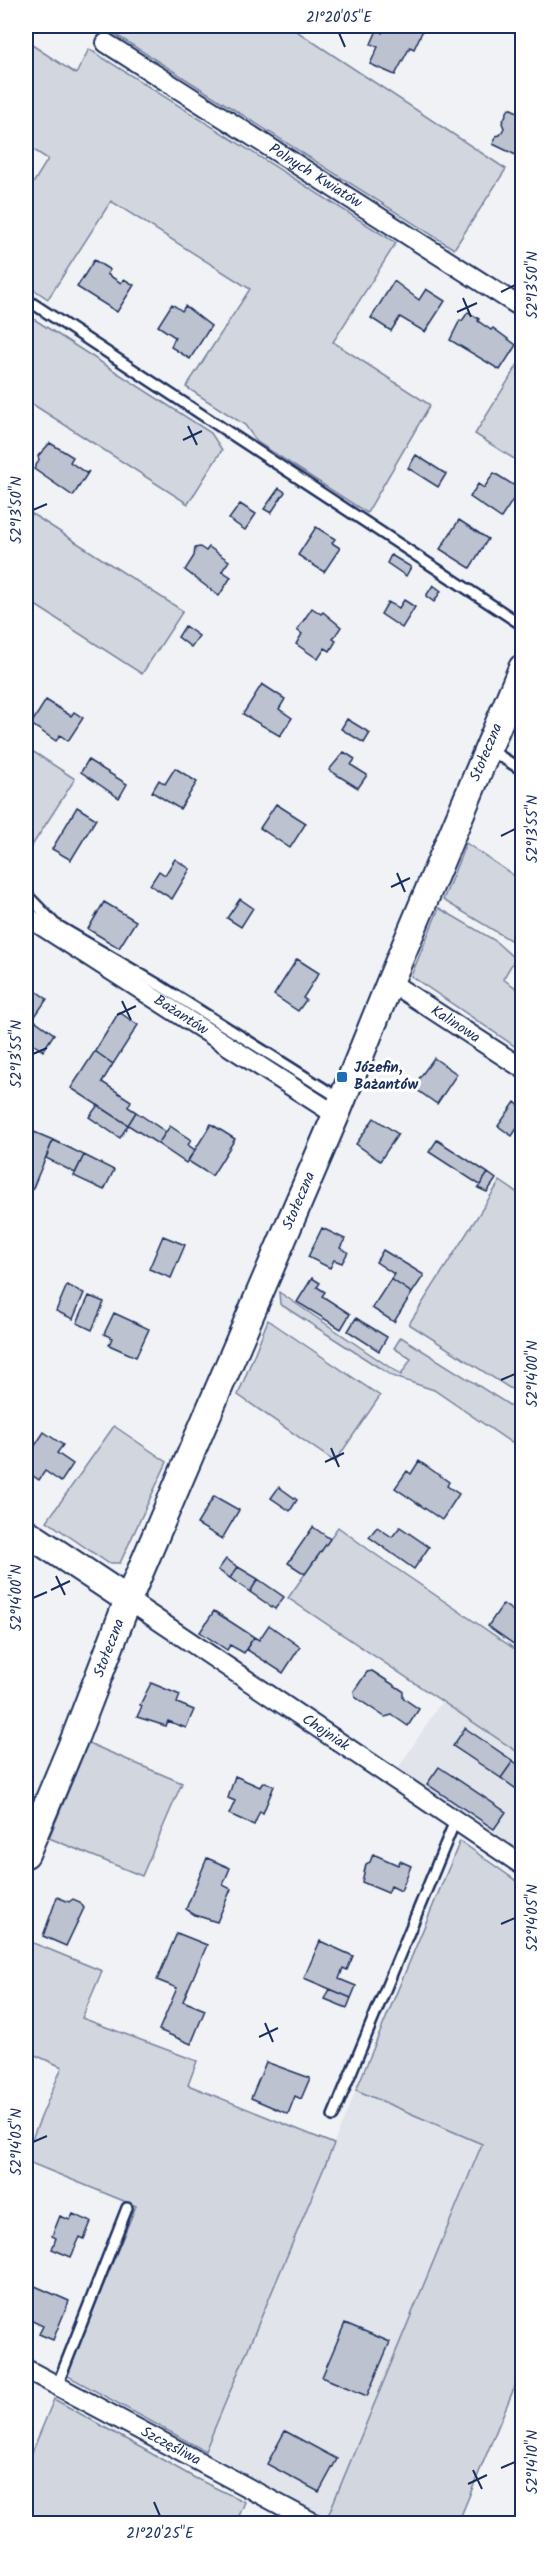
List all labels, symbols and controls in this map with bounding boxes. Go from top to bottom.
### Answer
text: 21°20'05"E [306,6,373,30]
street label: Polnych Kwiatów [264,137,367,216]
text: 52°13'50"N [521,251,545,319]
text: 52°13'50"N [5,476,29,544]
street label: Stołeczna [464,720,509,785]
text: 52°13'55"N [521,795,545,863]
street label: Bażantów [149,989,214,1042]
street label: Kalinowa [426,999,485,1050]
text: 52°13'55"N [5,1020,29,1088]
place label: Józefin, Bażantów [354,1056,418,1097]
marker: Józefin, Bażantów [335,1070,349,1084]
street label: Stołeczna [276,1168,322,1234]
text: 52°14'00"N [521,1340,545,1408]
text: 52°14'00"N [5,1564,29,1632]
street label: Stołeczna [87,1615,132,1681]
street label: Chojniak [297,1708,355,1758]
text: 52°14'05"N [521,1884,545,1952]
text: 52°14'05"N [5,2108,29,2176]
street label: Szczęśliwa [136,2420,205,2472]
text: 52°14'10"N [521,2430,545,2494]
text: 21°20'25"E [126,2522,195,2546]

